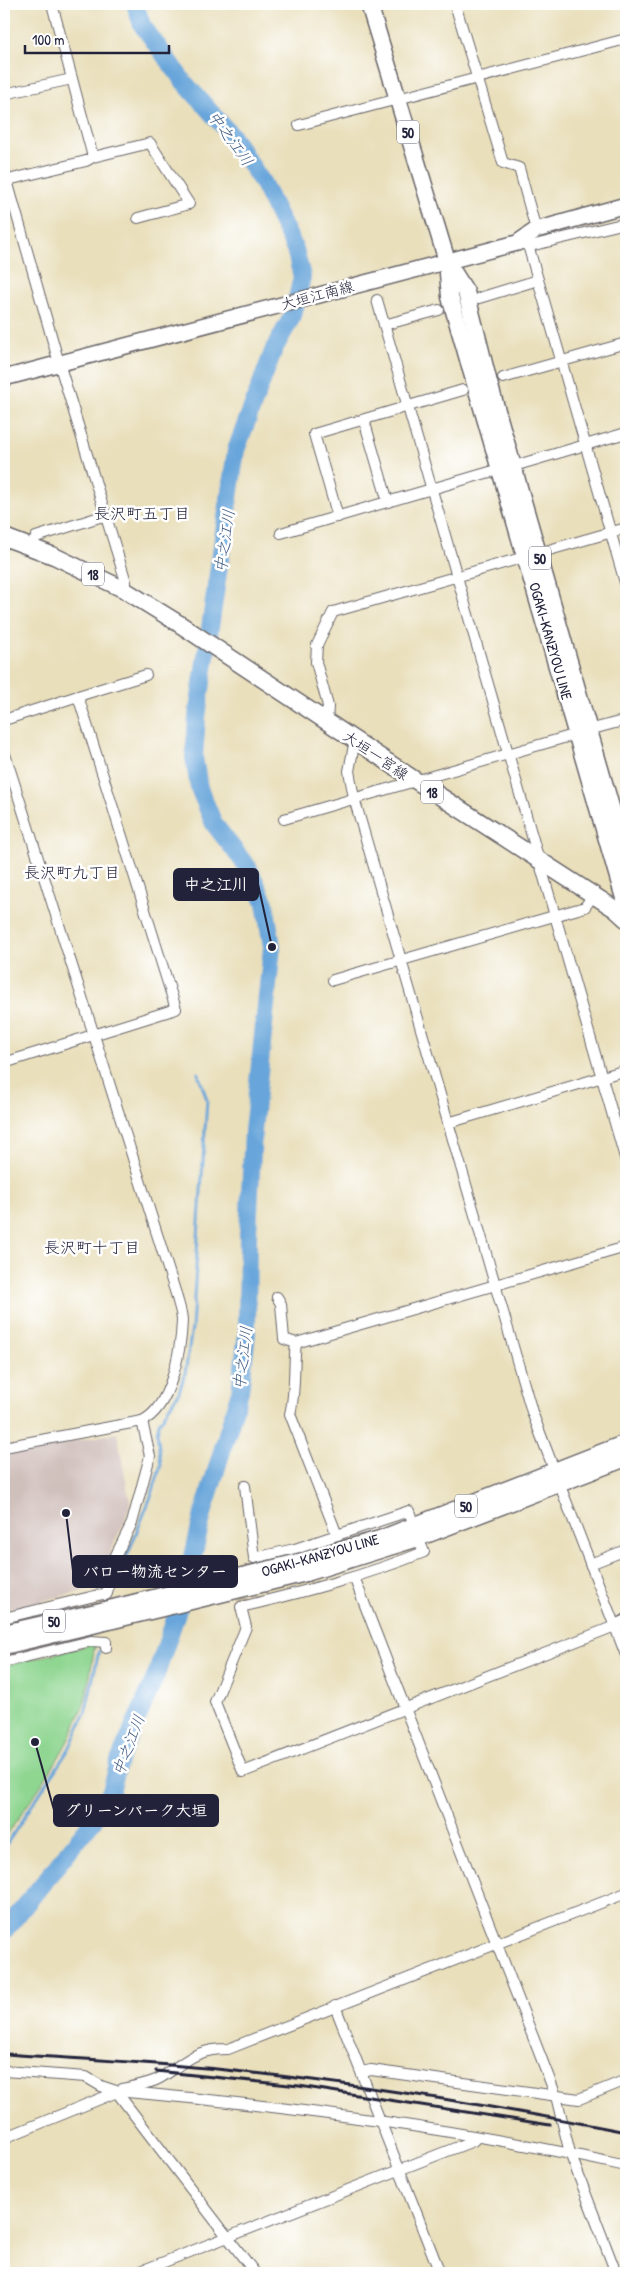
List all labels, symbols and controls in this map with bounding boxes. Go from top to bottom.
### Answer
scale bar [25,22,169,54]
text: 100 m [32,29,65,50]
water label: 中之江川 [203,106,259,170]
road number: 50 [397,120,419,144]
street label: 大垣江南線 [278,275,356,315]
district label: 長沢町五丁目 [94,502,190,524]
water label: 中之江川 [209,508,239,574]
road number: 50 [529,546,551,570]
road number: 18 [82,562,104,586]
street label: OGAKI-KANZYOU LINE [524,580,578,703]
street label: 大垣一宮線 [339,725,413,785]
road number: 18 [421,780,443,804]
district label: 長沢町九丁目 [24,861,120,883]
callout: 中之江川 [174,869,258,900]
text: 中之江川 [184,873,248,895]
district label: 長沢町十丁目 [44,1236,140,1258]
water label: 中之江川 [227,1325,257,1391]
road number: 50 [455,1494,477,1518]
street label: OGAKI-KANZYOU LINE [259,1528,382,1582]
callout: バロー物流センター [73,1556,237,1587]
text: バロー物流センター [83,1560,227,1582]
road number: 50 [43,1610,65,1632]
water label: 中之江川 [106,1711,150,1779]
callout: グリーンパーク大垣 [54,1795,218,1826]
text: グリーンパーク大垣 [65,1799,207,1821]

